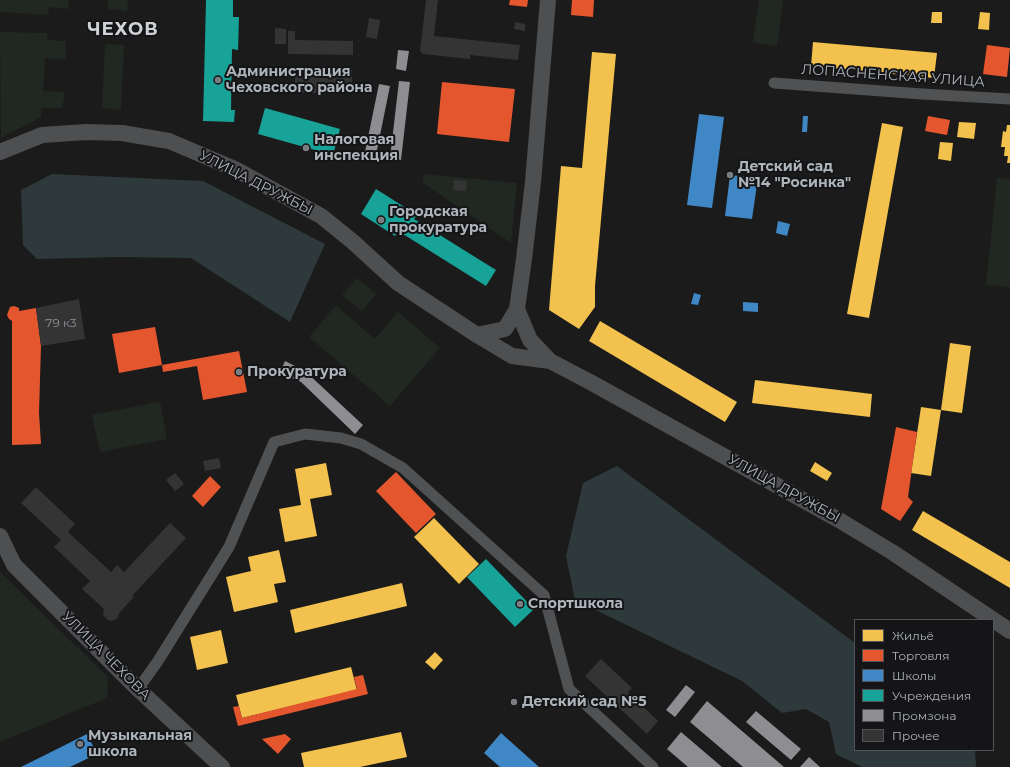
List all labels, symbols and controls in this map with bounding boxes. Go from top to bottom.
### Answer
district label: ЧЕХОВ [87,19,159,41]
street label: ЛОПАСНЕНСКАЯ УЛИЦА [801,61,985,91]
place label: Администрация Чеховского района [226,64,372,96]
marker: Администрация Чеховского района [213,75,223,85]
place label: Налоговая инспекция [314,132,398,164]
marker: Налоговая инспекция [301,143,311,153]
street label: УЛИЦА ДРУЖБЫ [197,147,315,219]
place label: Детский сад №14 "Росинка" [738,159,851,192]
marker: Детский сад №14 "Росинка" [725,170,735,180]
place label: Городская прокуратура [389,204,487,236]
marker: Городская прокуратура [376,215,386,225]
house number: 79 к3 [45,316,77,330]
place label: Прокуратура [247,364,347,380]
marker: Прокуратура [234,367,244,377]
street label: УЛИЦА ДРУЖБЫ [725,451,843,527]
place label: Спортшкола [528,596,623,612]
marker: Спортшкола [515,599,525,609]
street label: УЛИЦА ЧЕХОВА [58,608,154,704]
legend [854,619,994,751]
text: Жильё [892,628,934,643]
text: Торговля [892,648,949,663]
text: Школы [892,668,937,683]
text: Учреждения [892,688,971,703]
place label: Детский сад №5 [522,694,646,710]
marker: Детский сад №5 [509,697,519,707]
text: Промзона [892,708,956,723]
place label: Музыкальная школа [88,728,192,760]
text: Прочее [892,728,940,743]
marker: Музыкальная школа [75,739,85,749]

